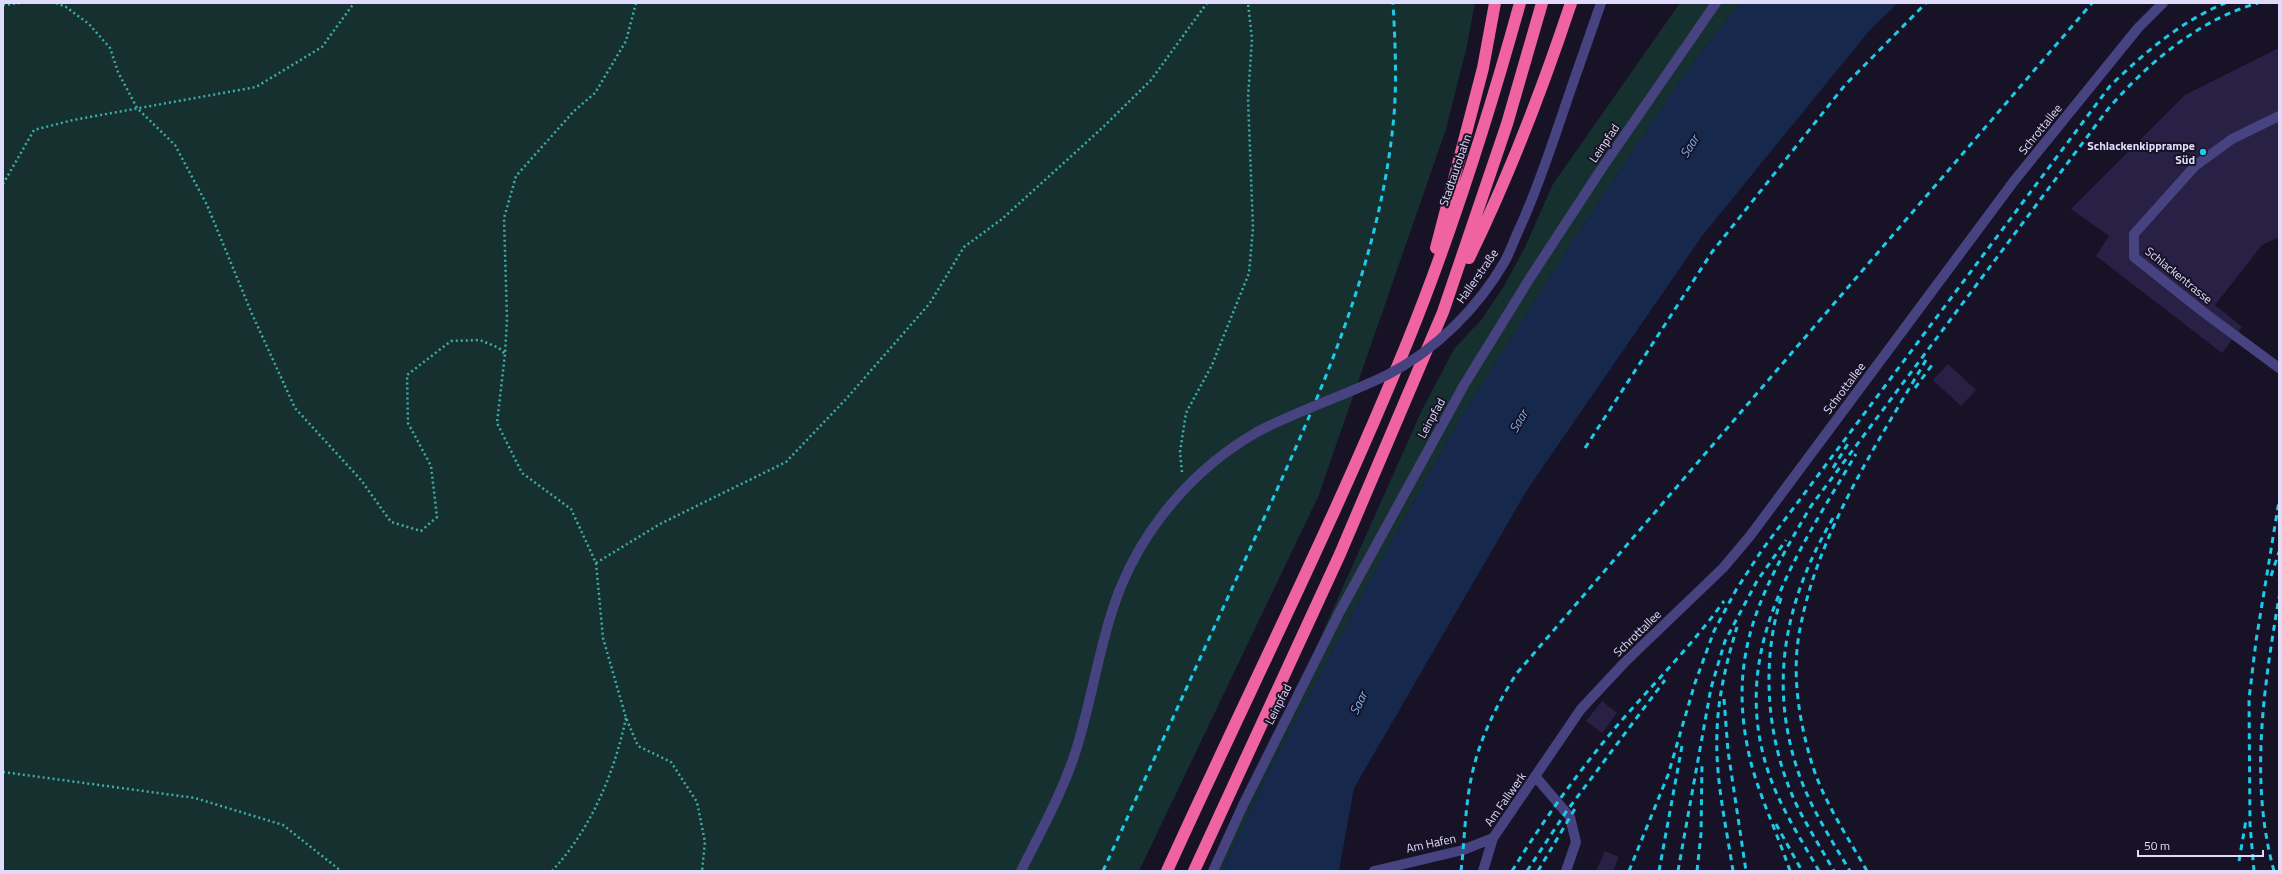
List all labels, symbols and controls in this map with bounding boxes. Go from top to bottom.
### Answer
street label: Schrottallee [2014,99,2066,159]
street label: Leinpfad [1584,120,1624,166]
water label: Saar [1674,129,1705,161]
street label: Stadtautobahn [1434,131,1476,209]
place label: Schlackenkipprampe Süd [2087,136,2195,169]
marker: Schlackenkipprampe Süd [2198,147,2208,157]
street label: Schlackentrasse [2141,242,2217,308]
street label: Hallerstraße [1451,245,1503,307]
street label: Schrottallee [1818,358,1870,418]
street label: Leinpfad [1412,394,1450,442]
water label: Saar [1503,404,1534,436]
street label: Schrottallee [1609,605,1665,661]
street label: Leinpfad [1260,680,1296,728]
water label: Saar [1344,686,1373,718]
street label: Am Fallwerk [1479,768,1531,830]
street label: Am Hafen [1404,828,1458,858]
scale bar [2138,832,2263,858]
text: 50 m [2144,836,2170,855]

